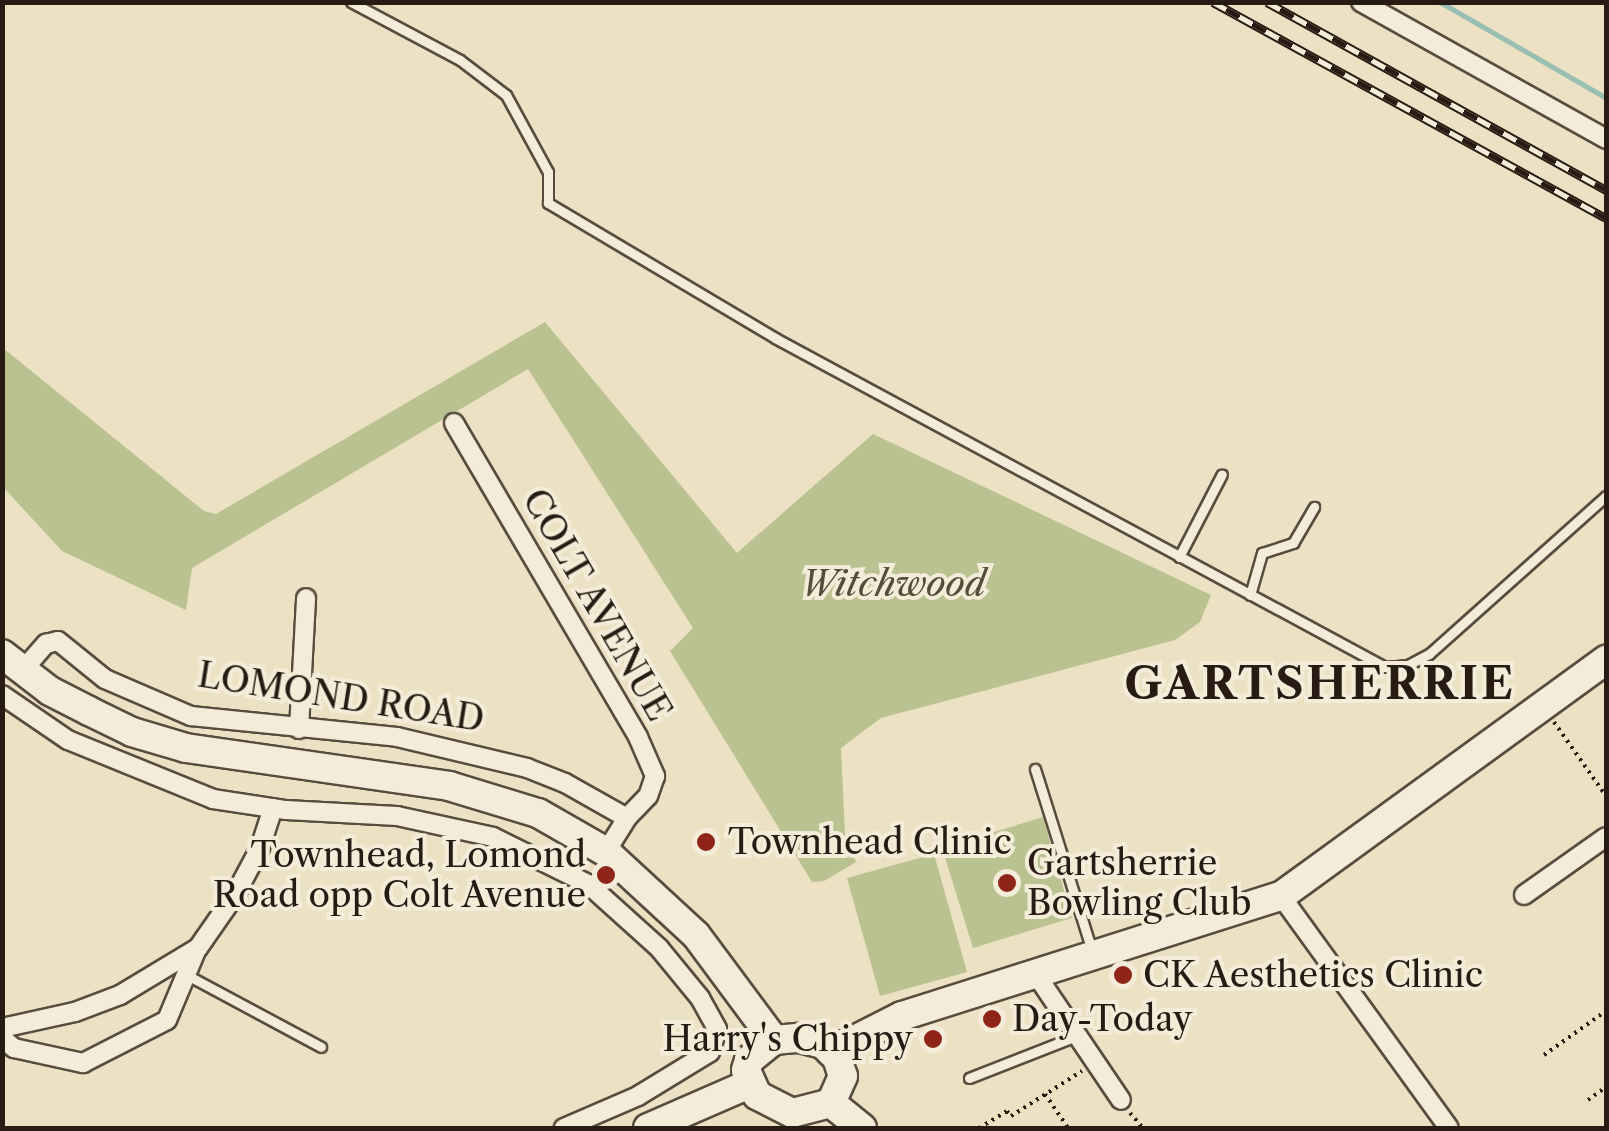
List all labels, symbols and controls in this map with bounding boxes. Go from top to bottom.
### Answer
street label: COLT AVENUE [513,480,681,730]
park label: Witchwood [800,563,986,605]
street label: LOMOND ROAD [195,654,487,740]
district label: GARTSHERRIE [1124,657,1516,711]
place label: Townhead Clinic [728,821,1012,863]
marker: Townhead Clinic [693,829,719,855]
place label: Townhead, Lomond Road opp Colt Avenue [211,834,586,916]
place label: Gartsherrie Bowling Club [1027,842,1252,924]
marker: Townhead, Lomond Road opp Colt Avenue [595,864,617,886]
marker: Gartsherrie Bowling Club [996,872,1018,894]
place label: CK Aesthetics Clinic [1143,954,1485,996]
marker: CK Aesthetics Clinic [1112,964,1134,986]
place label: Day-Today [1012,998,1192,1040]
marker: Day-Today [981,1008,1003,1030]
place label: Harry's Chippy [663,1018,913,1060]
marker: Harry's Chippy [922,1028,944,1050]

